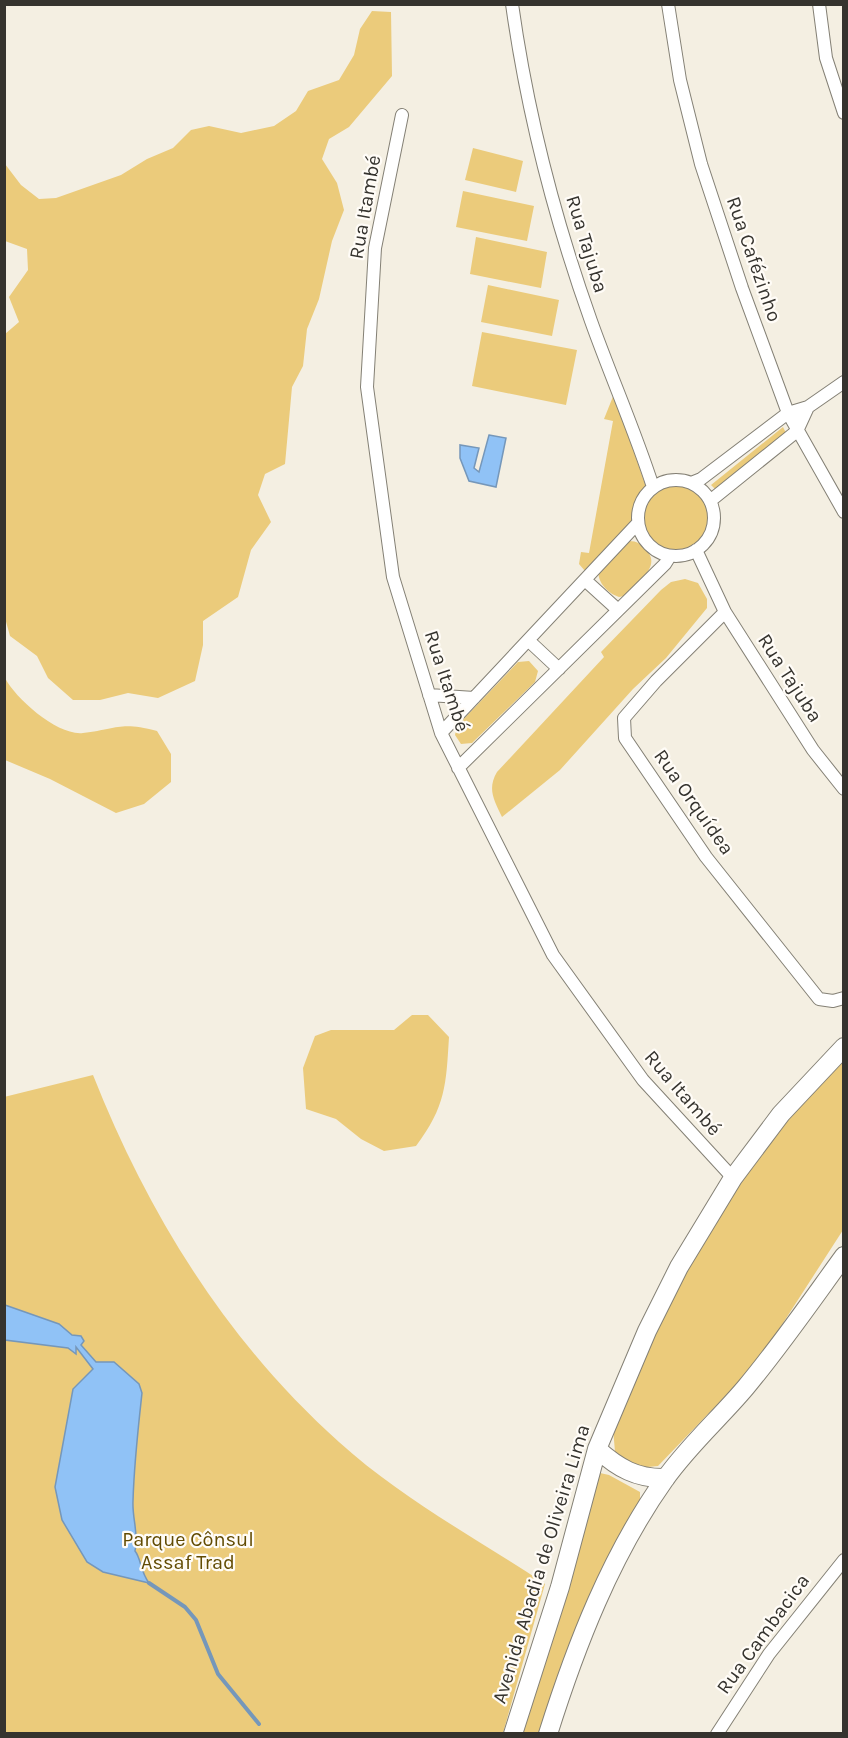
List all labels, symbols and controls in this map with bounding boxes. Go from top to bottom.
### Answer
street label: Rua Itambé [345,153,385,261]
street label: Rua Tajuba [561,193,613,295]
street label: Rua Cafézinho [722,193,786,325]
street label: Rua Itambé [420,627,474,735]
street label: Rua Tajuba [753,630,827,726]
street label: Rua Orquídea [649,745,739,859]
street label: Rua Itambé [640,1046,726,1140]
street label: Avenida Abadia de Oliveira Lima [488,1422,594,1706]
park label: Parque Cônsul Assaf Trad [122,1528,254,1574]
street label: Rua Cambacica [712,1570,814,1698]

